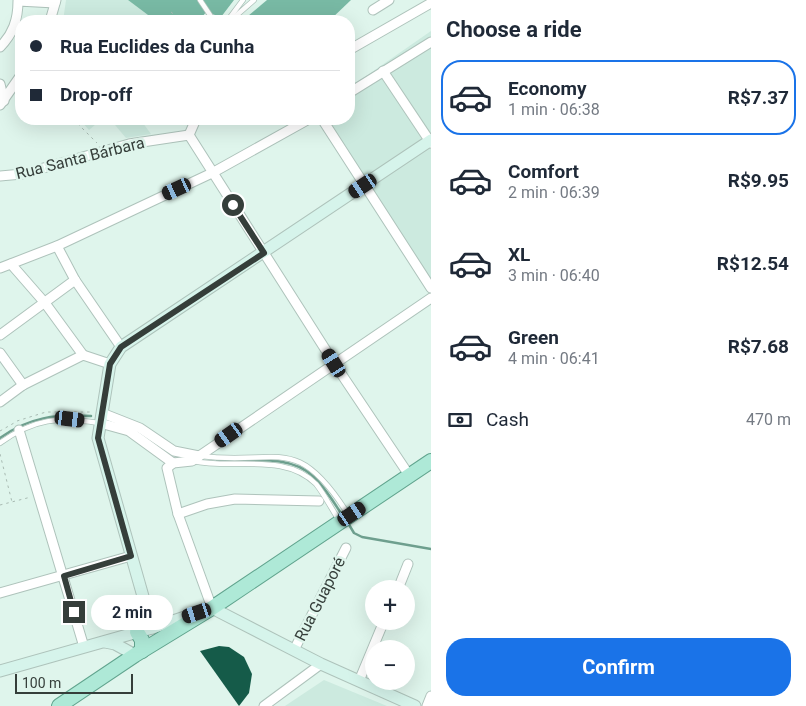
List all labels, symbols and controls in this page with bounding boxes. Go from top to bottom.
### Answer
text: Choose a ride [446,17,582,42]
text: Rua Euclides da Cunha [60,35,254,58]
icon: car [448,75,493,120]
text: Economy [508,77,587,100]
text: Drop-off [60,83,132,106]
text: R$7.37 [728,86,789,109]
text: 1 min · 06:38 [508,100,600,119]
street label: Rua Santa Bárbara [14,133,146,183]
icon: car [448,158,493,203]
text: Comfort [508,160,579,183]
text: R$9.95 [728,169,789,192]
car [346,171,379,201]
car [160,176,193,202]
text: 2 min · 06:39 [508,183,600,202]
route start [222,194,244,216]
icon: car [448,241,493,286]
text: XL [508,243,530,266]
text: R$12.54 [717,252,789,275]
text: 3 min · 06:40 [508,266,600,285]
icon: car [448,324,493,369]
text: Green [508,326,559,349]
text: R$7.68 [728,335,789,358]
car [319,346,348,380]
text: 4 min · 06:41 [508,349,600,368]
icon: cash [446,406,474,434]
text: Cash [486,408,529,431]
car [54,410,85,428]
text: 470 m [746,410,791,429]
car [212,420,245,450]
car [335,499,368,529]
street label: Rua Guaporé [291,554,349,644]
map controls [365,580,415,690]
button: + [365,580,415,630]
callout: 2 min [92,594,174,630]
route end [63,601,85,623]
car [180,601,213,625]
text: 2 min [112,603,152,622]
button: Confirm [446,638,791,696]
button: − [365,640,415,690]
scale bar [15,671,132,694]
text: 100 m [22,675,61,691]

